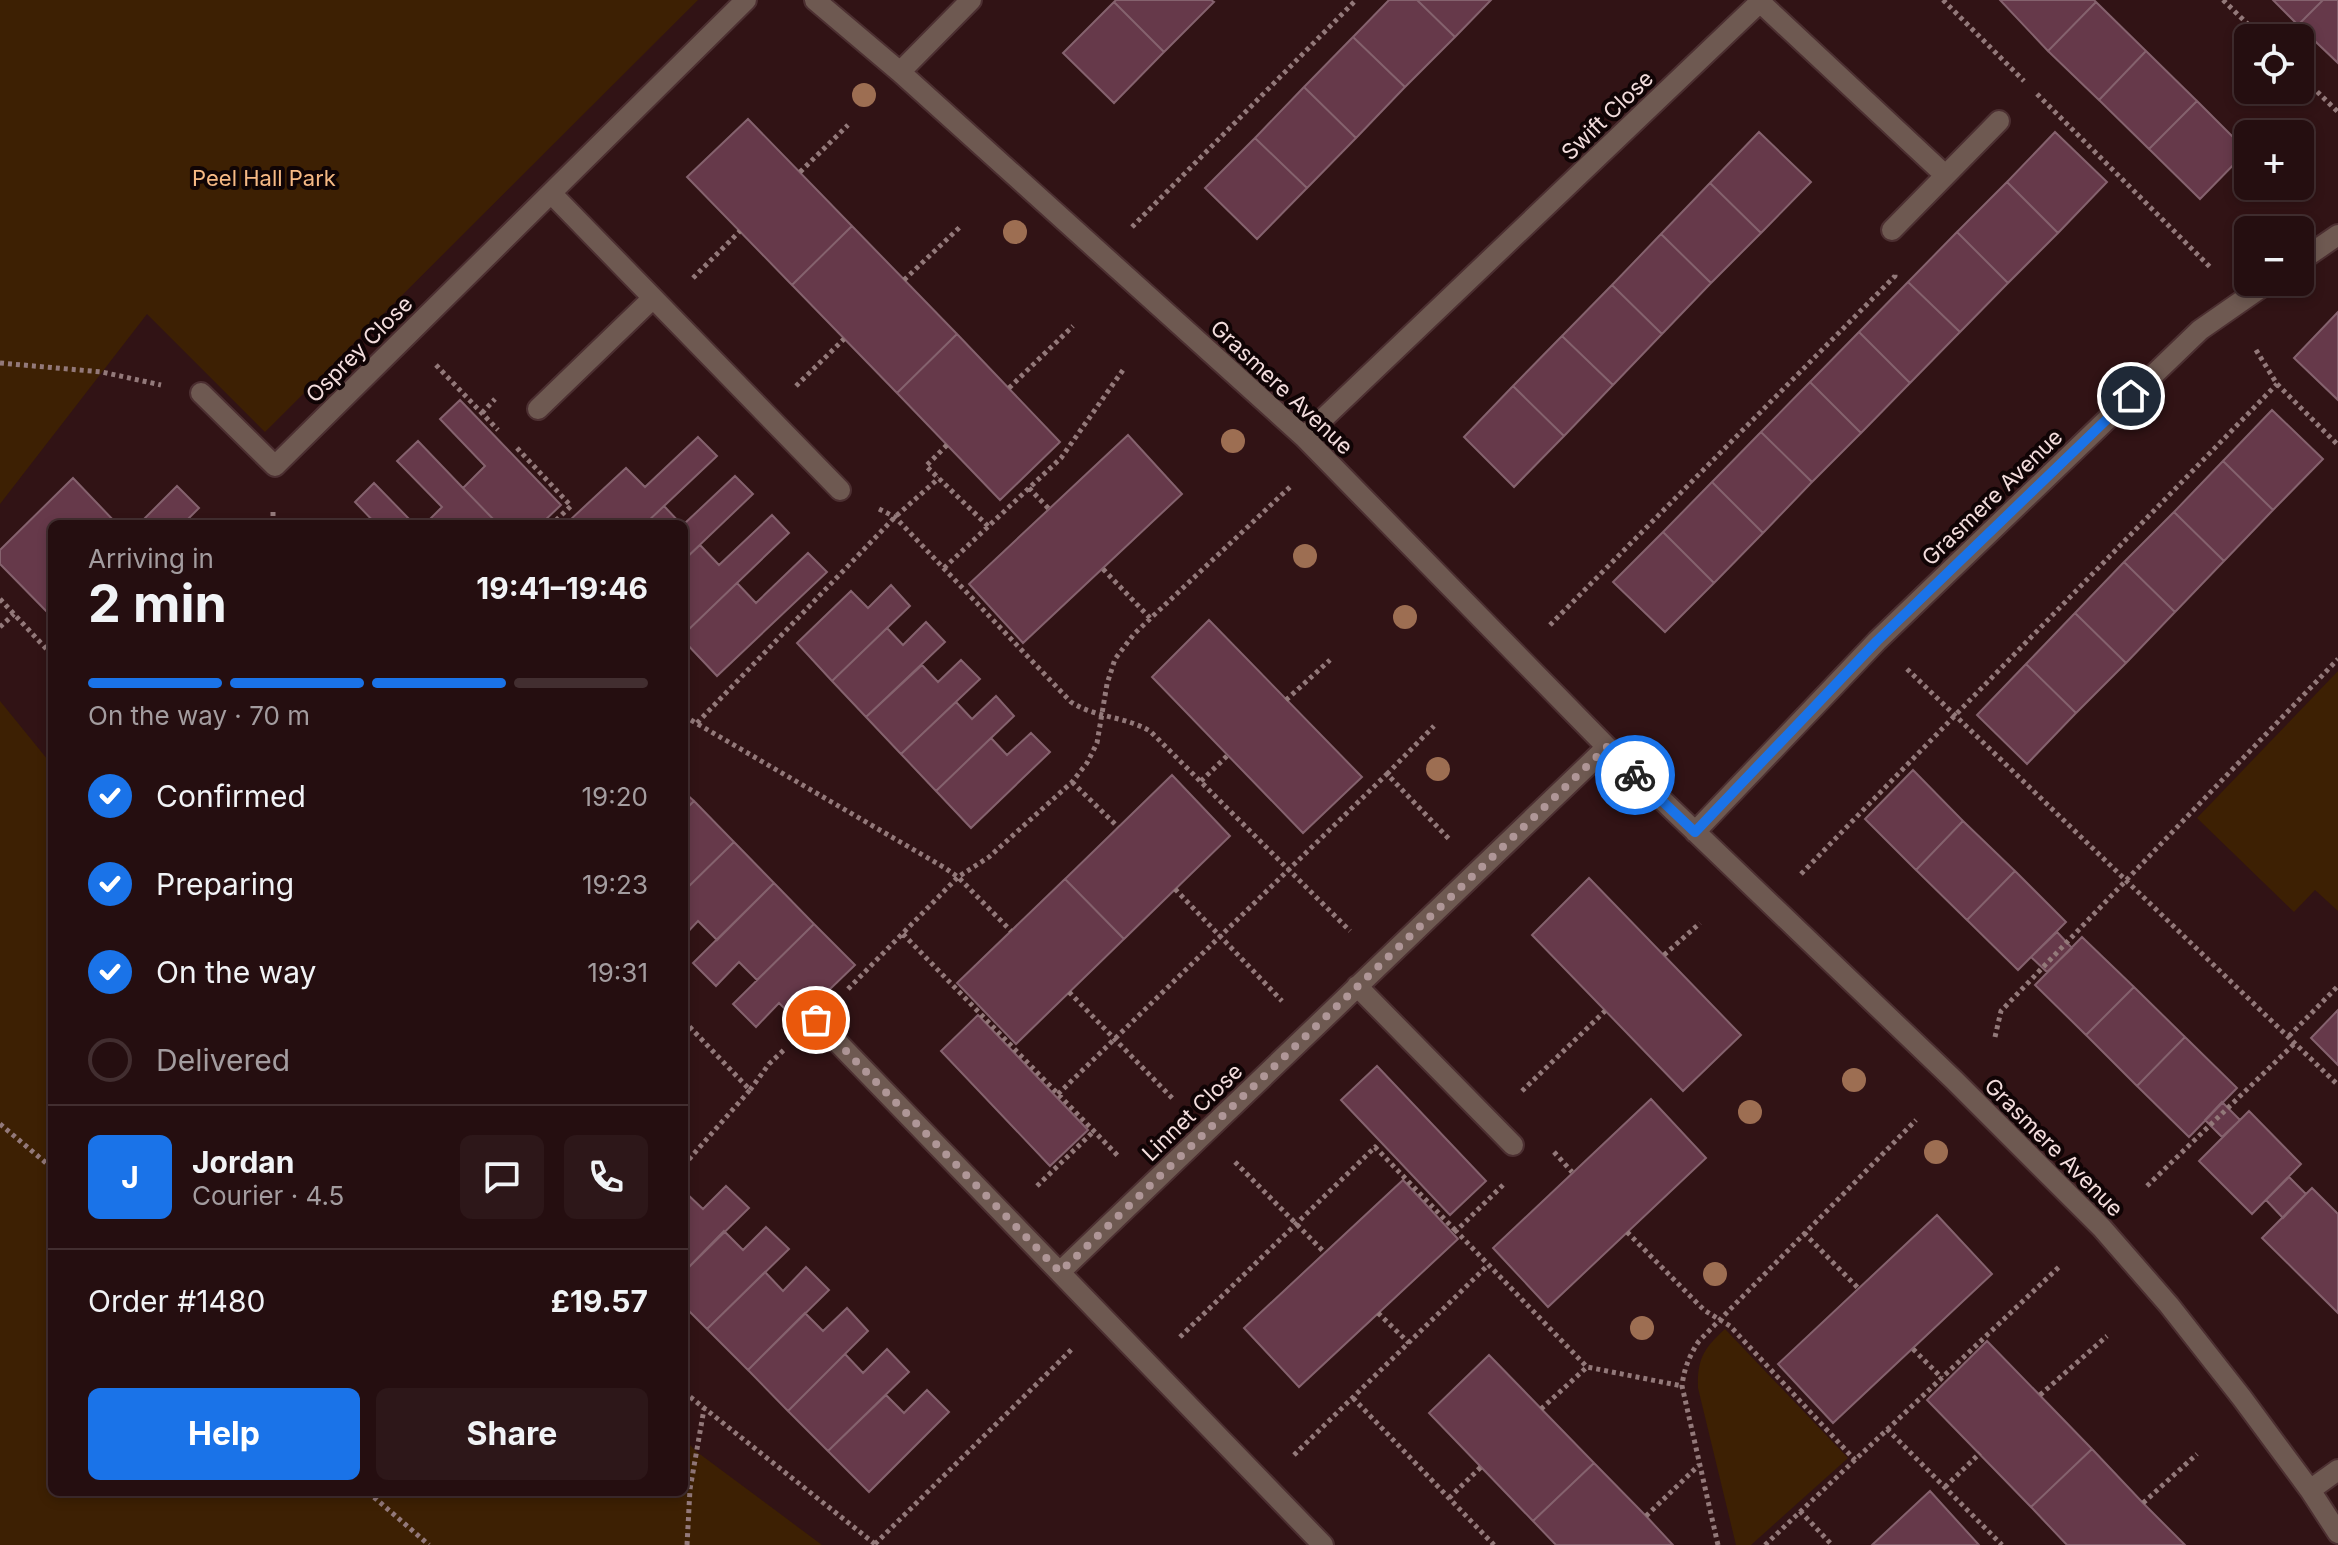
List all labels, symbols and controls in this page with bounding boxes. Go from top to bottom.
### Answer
map controls [2234,24,2314,296]
button: locate [2234,24,2314,104]
street label: Swift Close [1556,65,1658,165]
button: + [2234,120,2314,200]
park label: Peel Hall Park [192,165,336,191]
button: − [2234,216,2314,296]
street label: Osprey Close [300,290,418,408]
street label: Grasmere Avenue [1205,314,1359,460]
pin [2097,362,2165,430]
icon: home [2109,374,2153,418]
street label: Grasmere Avenue [1916,423,2068,571]
text: Arriving in [88,543,214,574]
text: 19:41–19:46 [476,570,648,606]
text: 2 min [88,572,227,635]
text: On the way · 70 m [88,700,310,731]
courier [1595,735,1675,815]
icon: bike [1613,753,1657,797]
icon: check [88,774,132,818]
text: Confirmed [156,778,306,814]
text: 19:20 [582,781,648,812]
icon: check [88,862,132,906]
text: Preparing [156,866,294,902]
text: 19:23 [582,869,648,900]
icon: check [88,950,132,994]
text: On the way [156,954,316,990]
text: 19:31 [587,957,648,988]
pin [782,986,850,1054]
icon: bag [794,998,838,1042]
text: Delivered [156,1042,290,1078]
street label: Linnet Close [1137,1058,1247,1166]
street label: Grasmere Avenue [1979,1072,2129,1222]
button: chat [460,1135,544,1219]
button: phone [564,1135,648,1219]
text: Jordan [192,1144,294,1180]
text: J [121,1159,139,1195]
text: Courier · 4.5 [192,1180,344,1211]
text: Order #1480 [88,1283,265,1319]
text: £19.57 [551,1283,648,1319]
button: Help [88,1388,360,1480]
button: Share [376,1388,648,1480]

